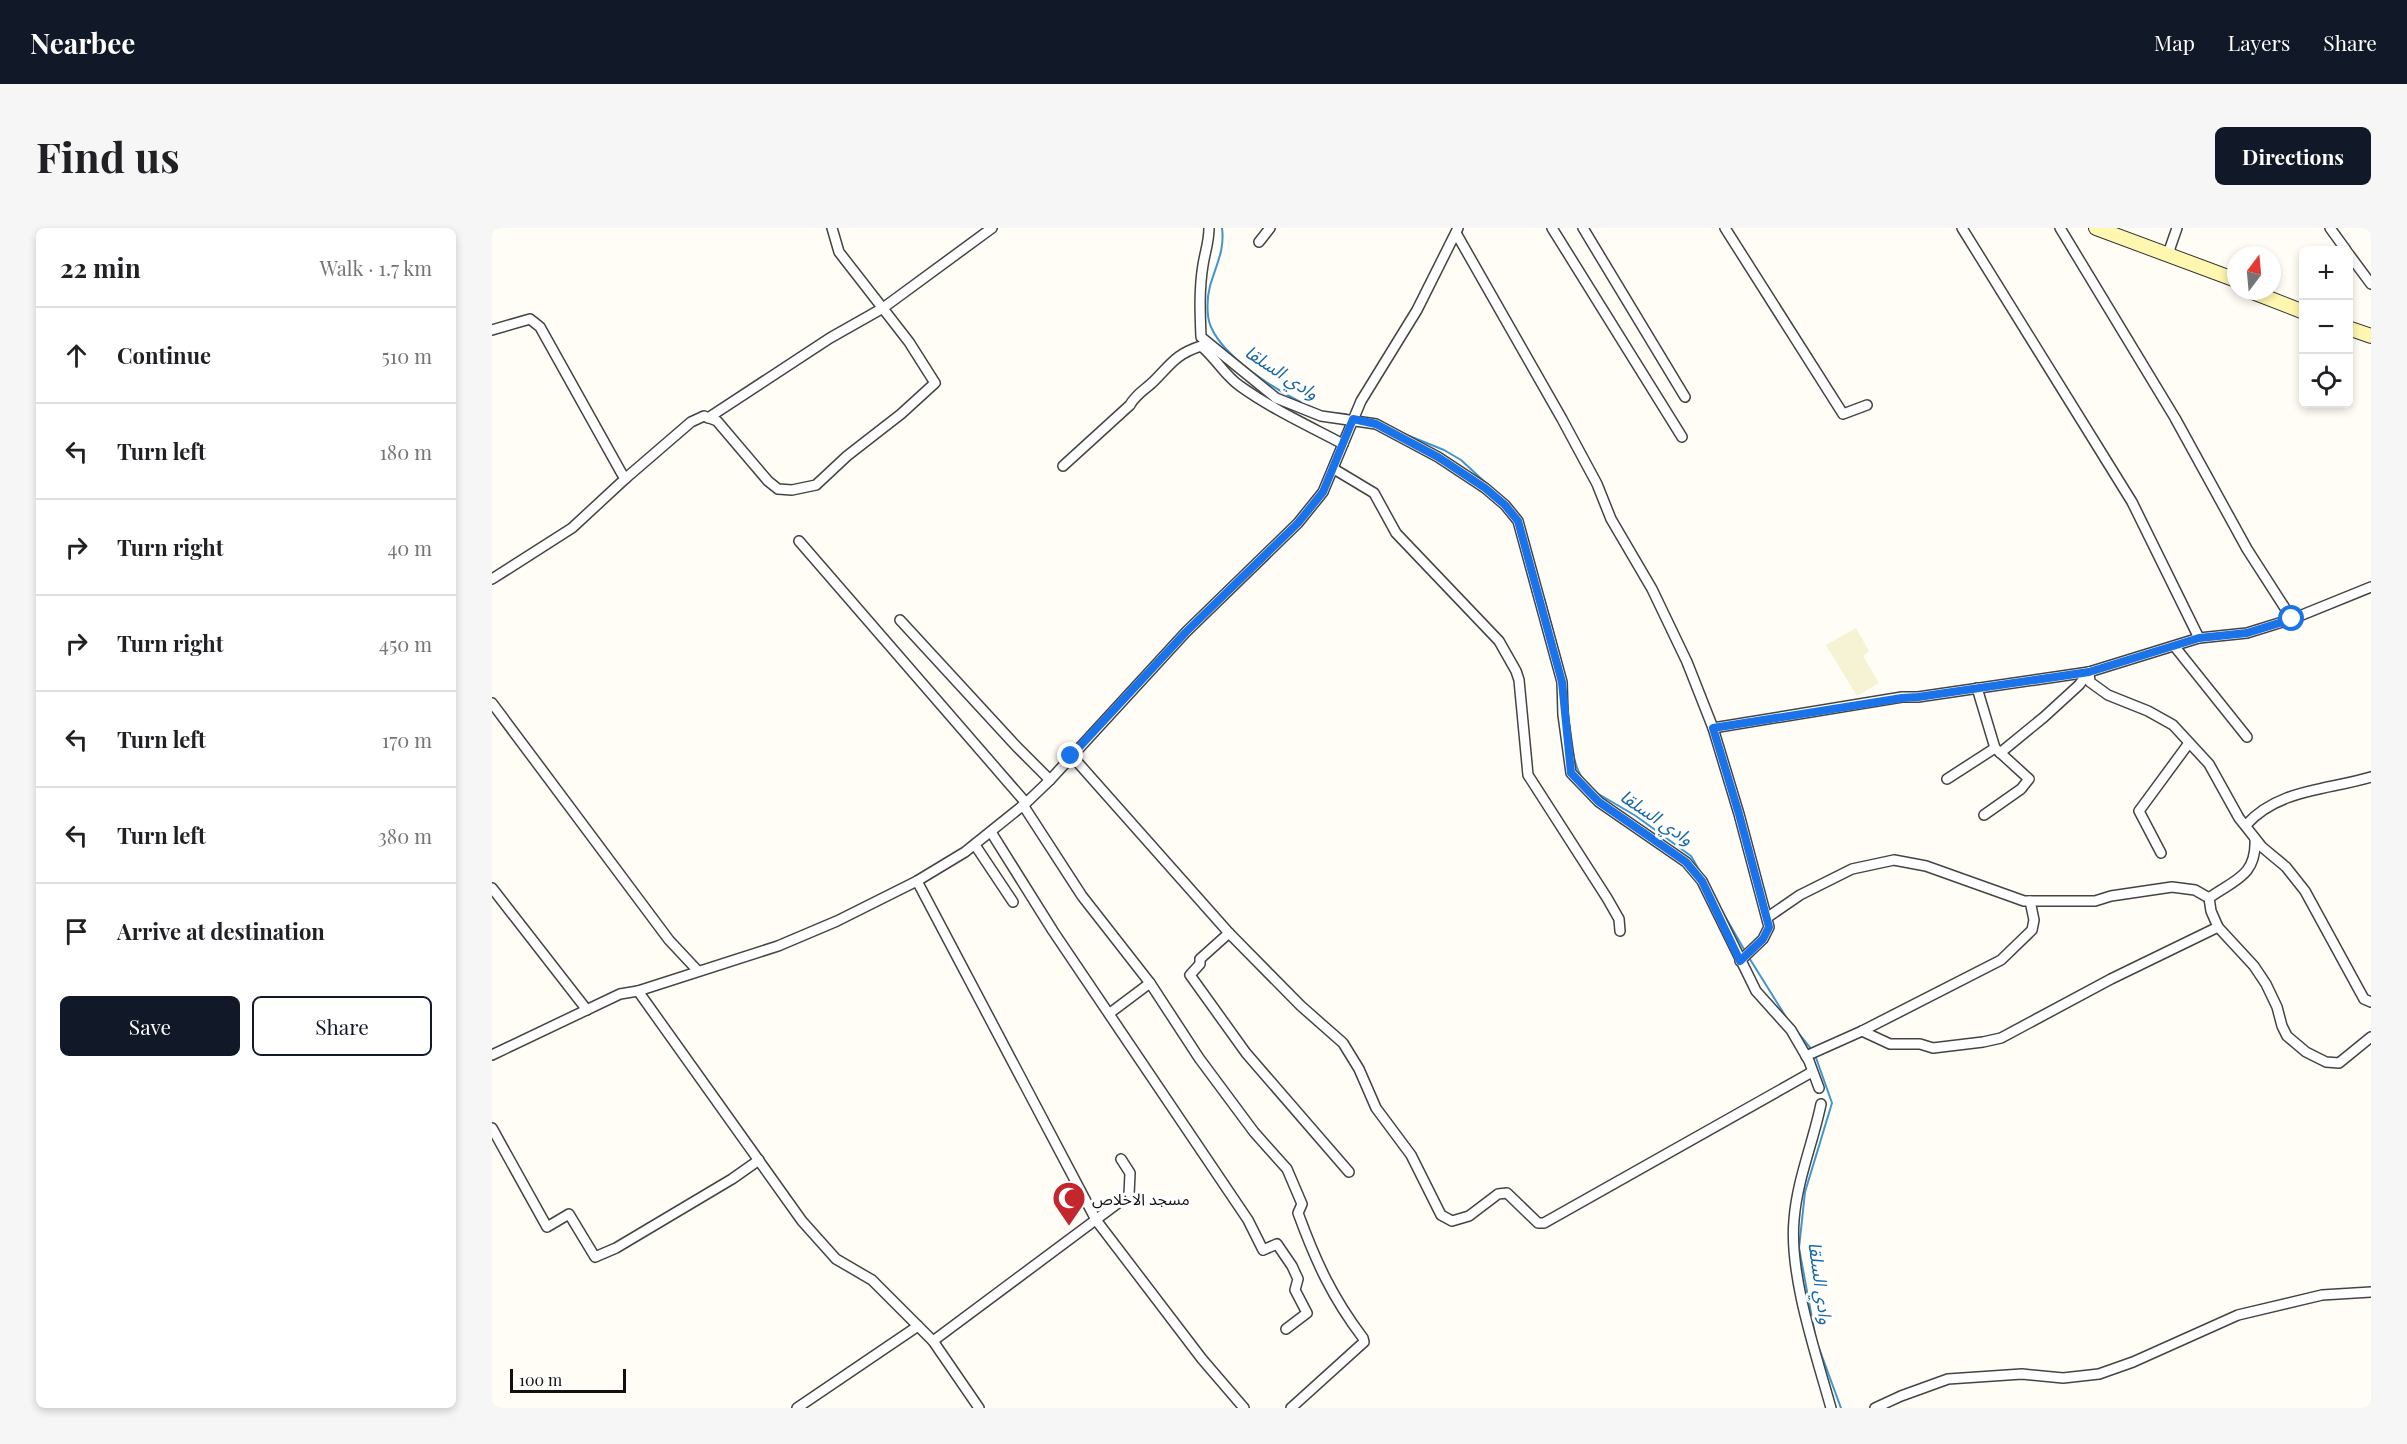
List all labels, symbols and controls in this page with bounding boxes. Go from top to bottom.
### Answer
text: Nearbee [30,24,135,61]
text: Map [2154,28,2195,56]
text: Layers [2228,28,2290,56]
text: Share [2323,28,2377,56]
button: Directions [2215,127,2371,185]
text: Find us [36,128,180,184]
north arrow [2227,246,2281,300]
map controls [2299,246,2353,408]
button: + [2299,246,2353,300]
text: 22 min [60,250,141,285]
text: Walk · 1.7 km [320,254,432,281]
button: − [2299,300,2353,354]
icon: ahead [60,339,93,372]
water label: وادي السلقا [1239,339,1323,407]
text: Continue [117,340,211,370]
text: 510 m [382,342,432,369]
button: locate [2299,354,2353,408]
icon: left [60,435,93,468]
text: Turn left [117,436,206,466]
text: 180 m [379,438,432,465]
icon: right [60,531,93,564]
text: Turn right [117,532,223,562]
text: 40 m [387,534,432,561]
route start [2278,605,2304,631]
icon: right [60,627,93,660]
text: Turn right [117,628,223,658]
text: 450 m [379,630,432,657]
icon: left [60,723,93,756]
text: Turn left [117,724,206,754]
text: 170 m [382,726,432,753]
route end [1057,742,1083,768]
water label: وادي السلقا [1614,784,1698,853]
icon: left [60,819,93,852]
text: Turn left [117,820,206,850]
text: 380 m [378,822,432,849]
icon: arrive [60,915,93,948]
text: Arrive at destination [117,916,325,946]
button: Save [60,996,240,1056]
button: Share [252,996,432,1056]
mosque icon: مسجد الاخلاص [1051,1180,1087,1227]
place label: مسجد الاخلاص [1092,1188,1190,1209]
water label: وادي السلقا [1800,1240,1839,1326]
scale bar [510,1366,626,1394]
text: 100 m [519,1369,562,1390]

